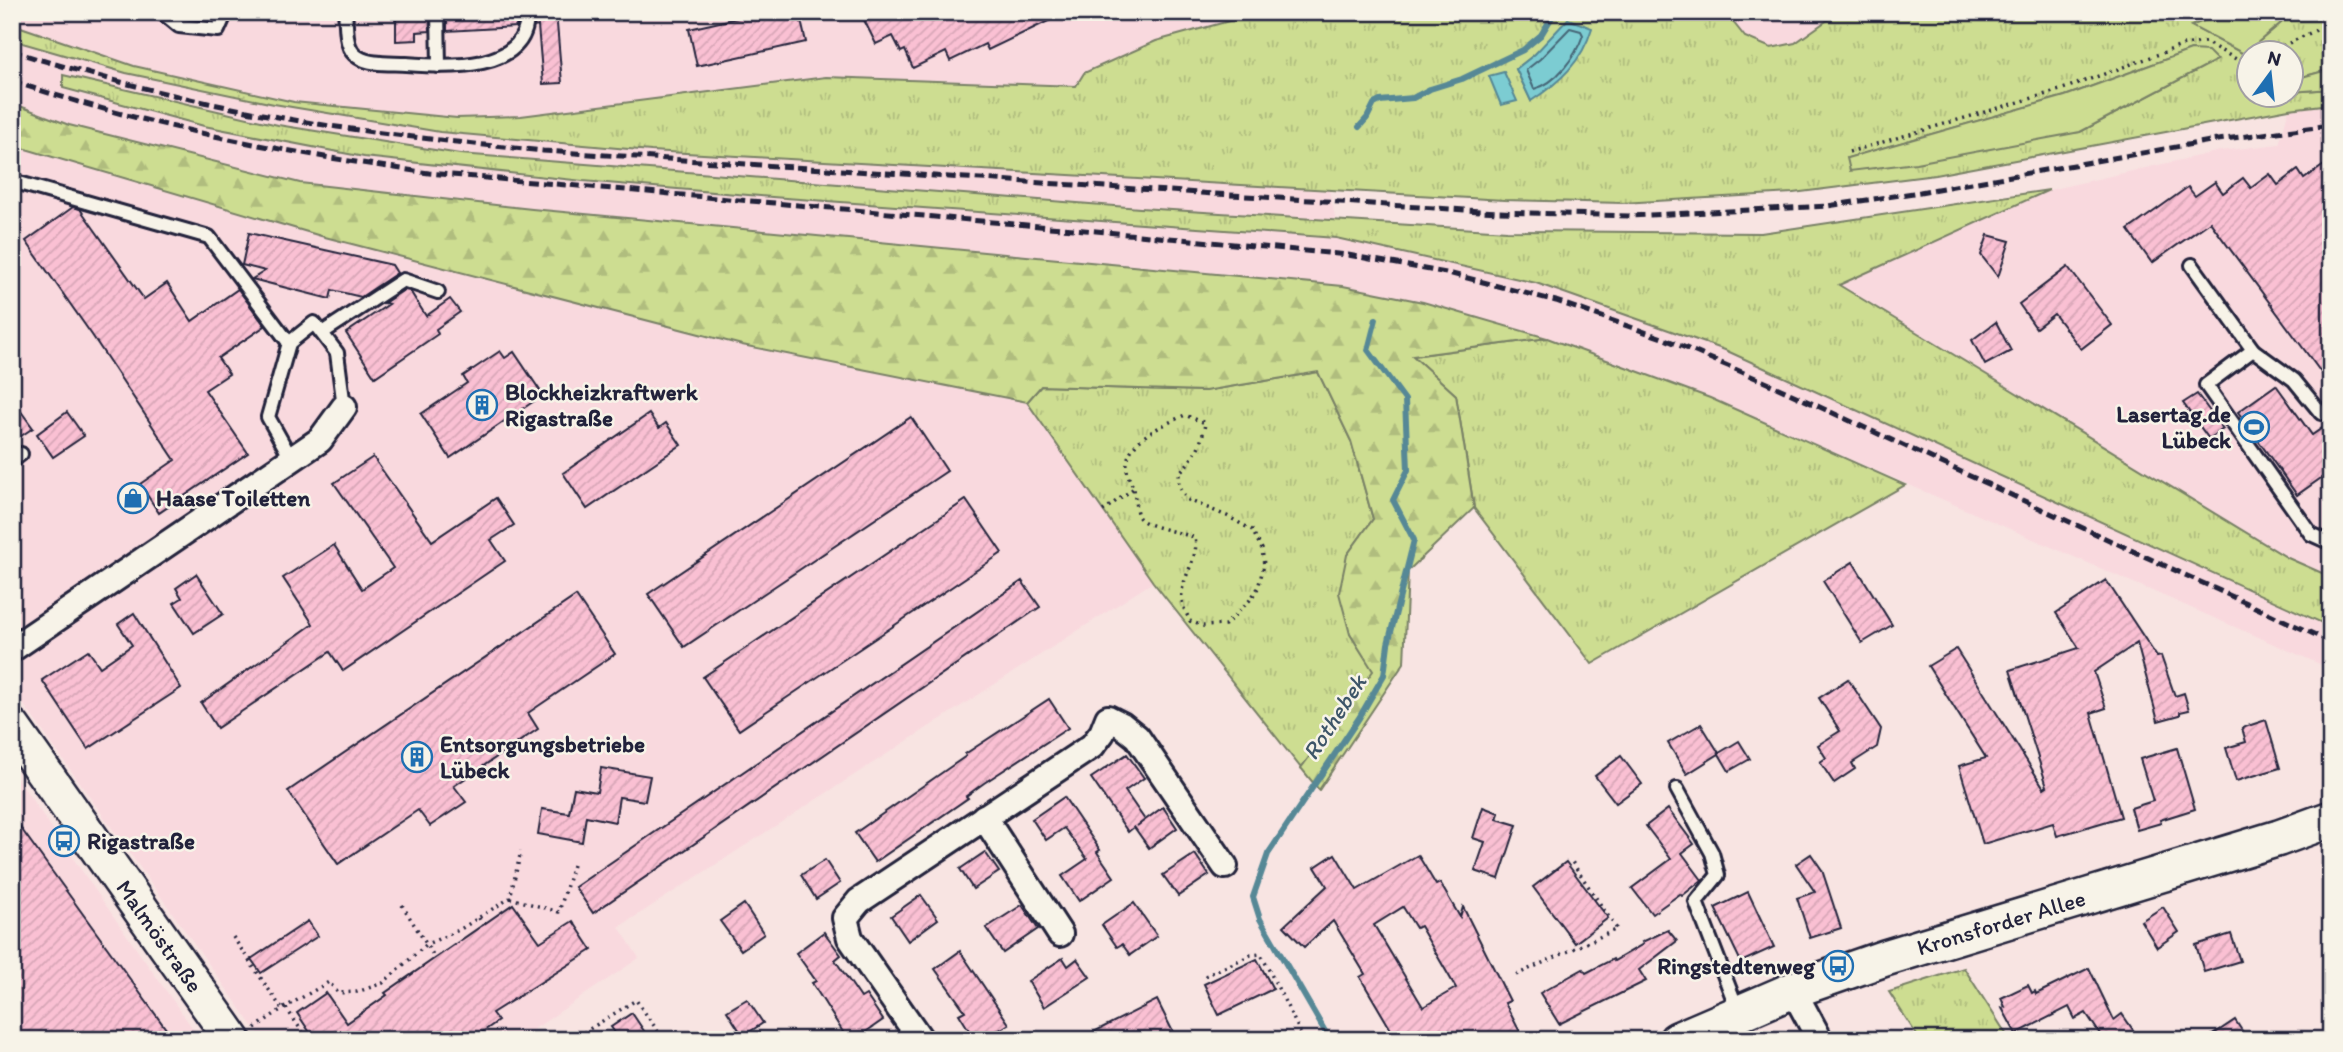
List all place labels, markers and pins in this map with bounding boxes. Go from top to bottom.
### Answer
place label: Blockheizkraftwerk Rigastraße [505,378,699,432]
building icon: Blockheizkraftwerk Rigastraße [465,388,499,422]
place label: Lasertag.de Lübeck [2116,400,2232,454]
sports icon: Lasertag.de Lübeck [2237,410,2271,444]
shop icon: Haase Toiletten [116,481,150,515]
place label: Haase Toiletten [156,484,311,512]
place label: Entsorgungsbetriebe Lübeck [440,730,645,784]
building icon: Entsorgungsbetriebe Lübeck [400,740,434,774]
bus stop icon: Rigastraße [47,824,81,858]
place label: Rigastraße [87,827,195,855]
bus stop icon: Ringstedtenweg [1821,949,1855,983]
place label: Ringstedtenweg [1657,952,1816,980]

